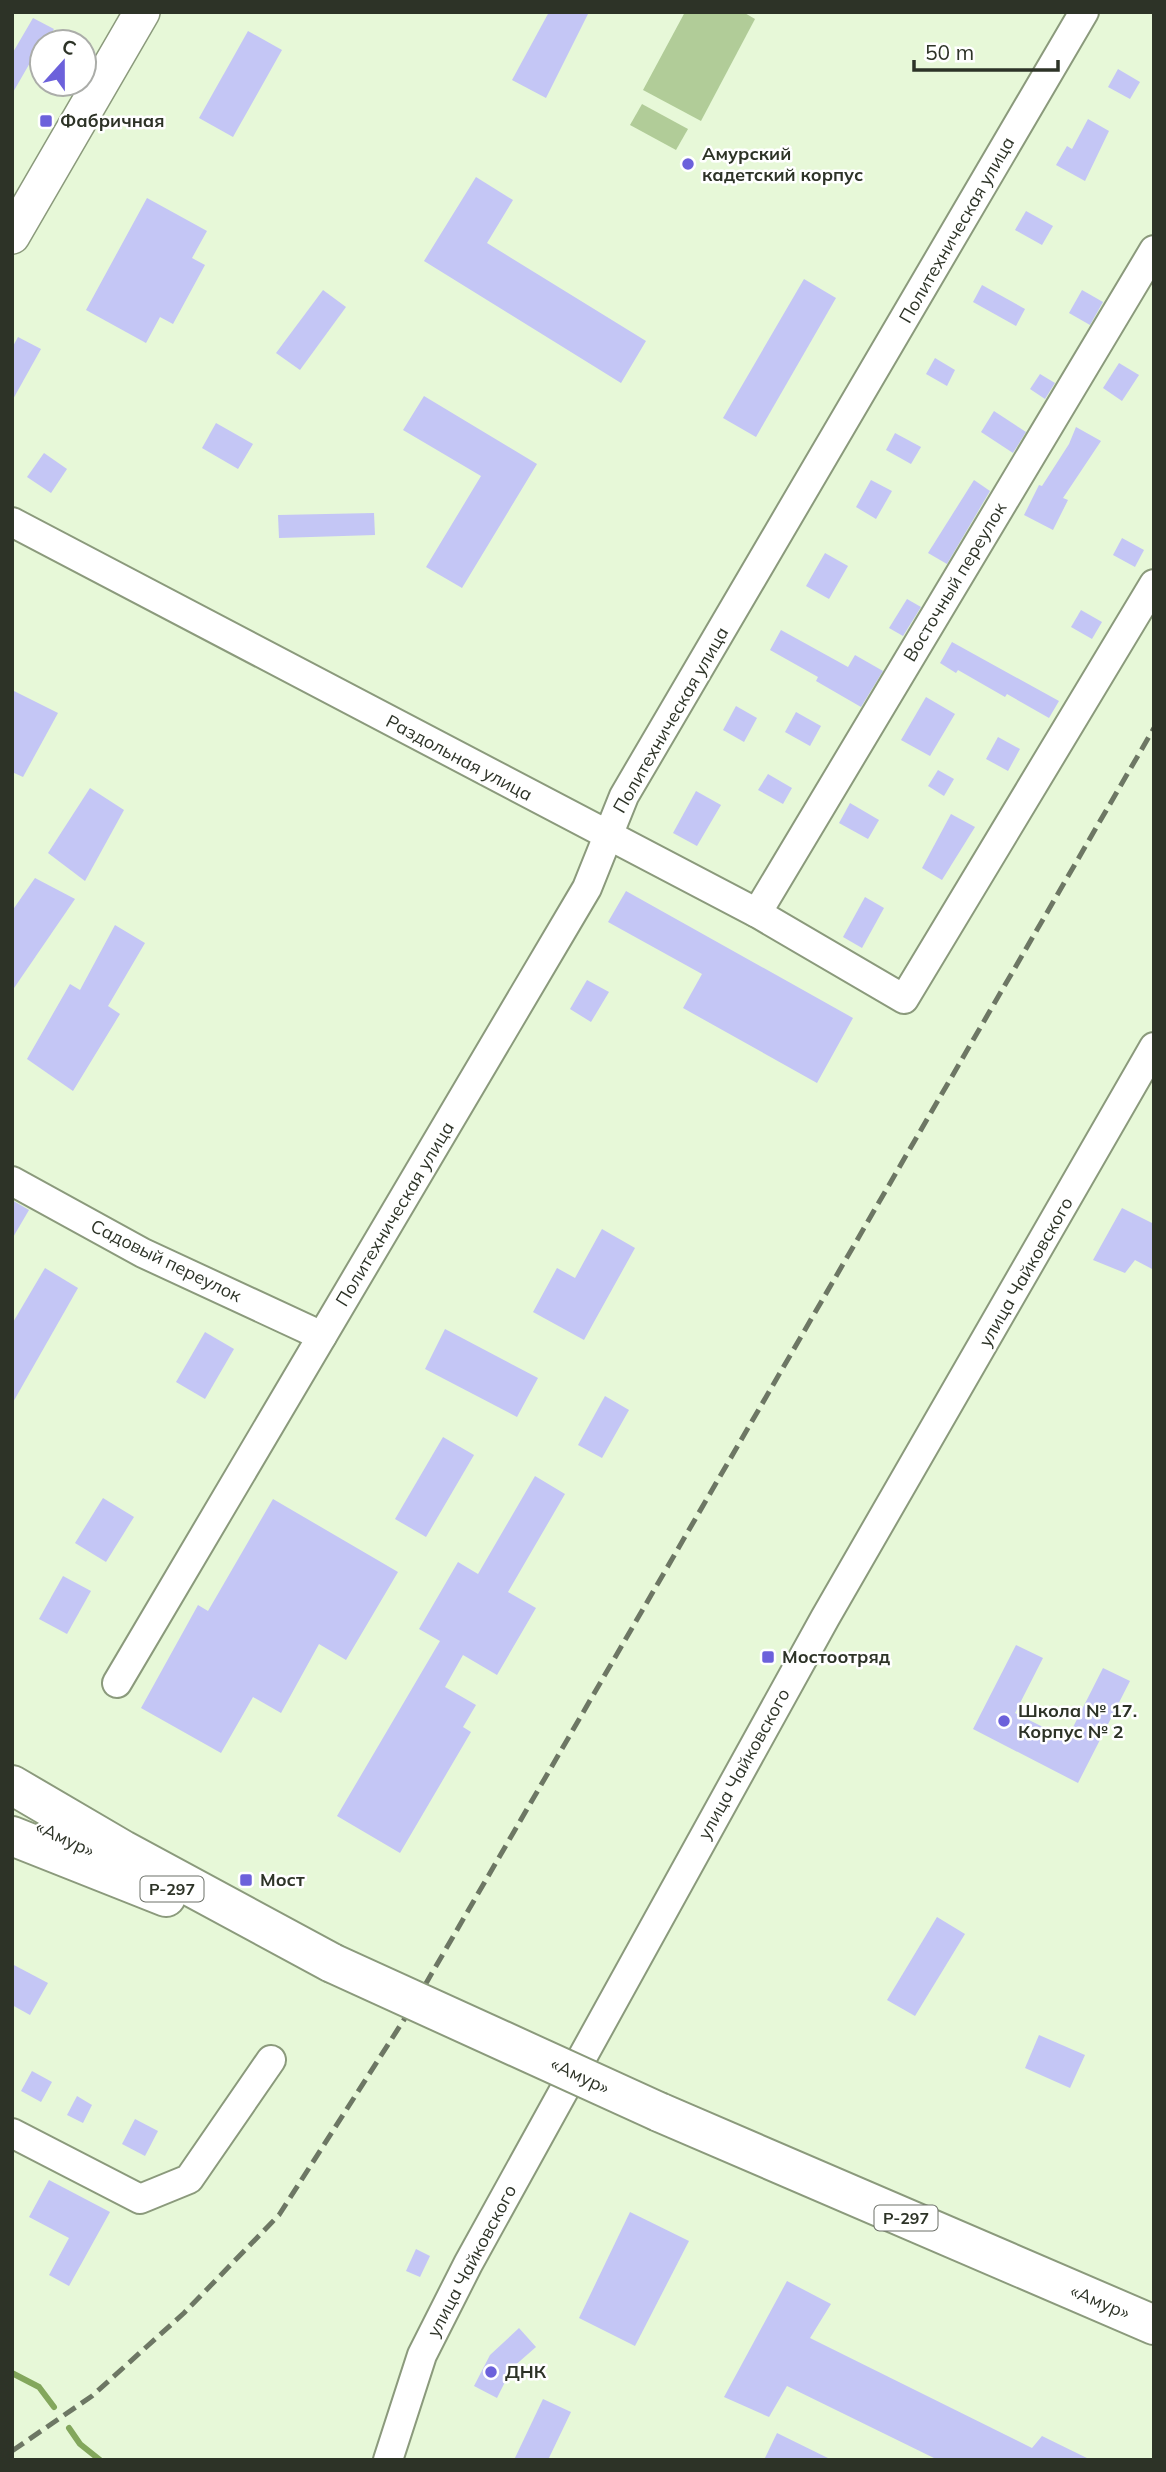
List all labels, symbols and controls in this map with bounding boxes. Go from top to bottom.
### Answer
north arrow [28,28,98,98]
scale bar [914,28,1058,72]
text: С [59,34,79,61]
text: 50 m [925,39,974,65]
place label: Фабричная [60,109,164,132]
marker: Фабричная [38,113,54,129]
street label: Политехническая улица [894,132,1019,327]
place label: Амурский кадетский корпус [702,142,863,186]
marker: Амурский кадетский корпус [680,156,696,172]
street label: Восточный переулок [898,498,1011,665]
street label: Политехническая улица [608,622,733,817]
street label: Раздольная улица [382,709,536,806]
street label: Политехническая улица [330,1117,459,1310]
street label: улица Чайковского [973,1193,1078,1351]
street label: Садовый переулок [87,1214,246,1307]
place label: Мостоотряд [782,1645,891,1668]
marker: Мостоотряд [760,1649,776,1665]
street label: улица Чайковского [692,1684,795,1843]
place label: Школа № 17. Корпус № 2 [1018,1699,1137,1743]
marker: Школа № 17. Корпус № 2 [996,1713,1012,1729]
street label: «Амур» [32,1815,98,1862]
place label: Мост [260,1868,305,1891]
marker: Мост [238,1872,254,1888]
road number: Р-297 [140,1876,204,1901]
street label: «Амур» [547,2052,613,2099]
street label: улица Чайковского [422,2181,521,2341]
road number: Р-297 [874,2206,937,2230]
street label: «Амур» [1067,2279,1133,2324]
place label: ДНК [505,2360,547,2383]
marker: ДНК [483,2364,499,2380]

